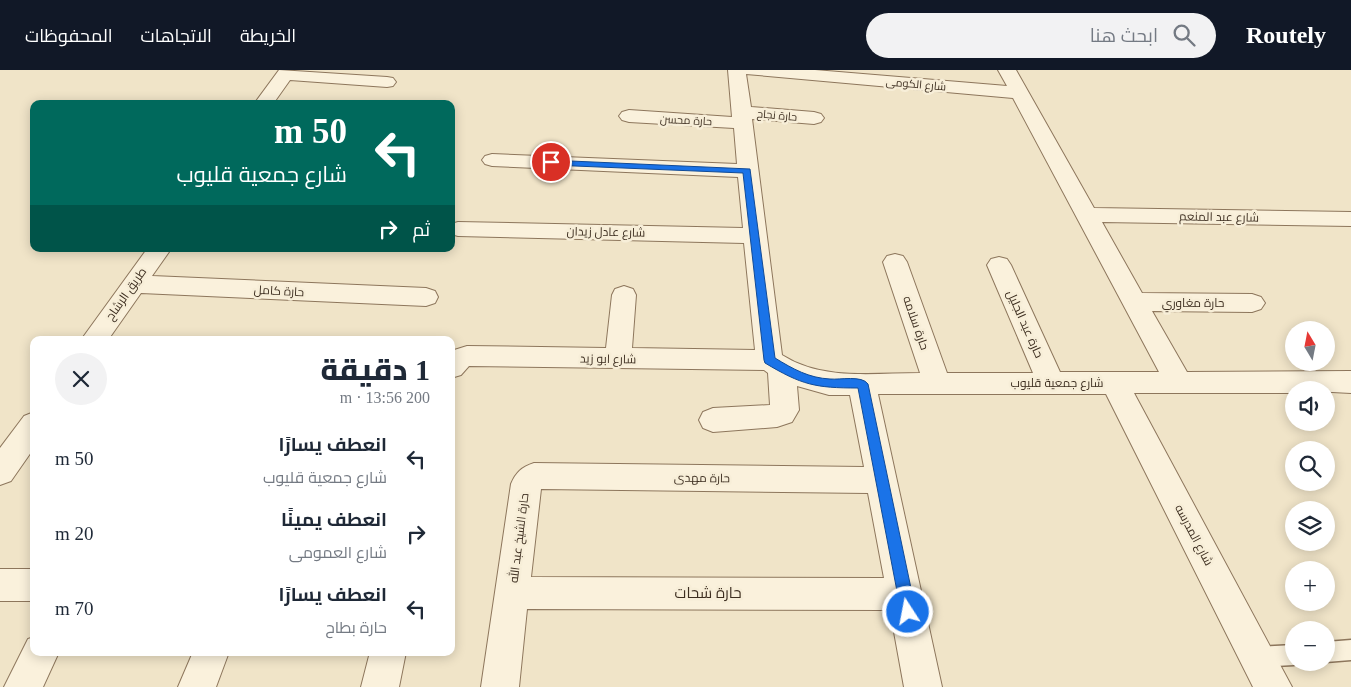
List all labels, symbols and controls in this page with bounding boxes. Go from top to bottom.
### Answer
search box [866,13,1216,58]
icon: search [1170,21,1198,49]
text: Routely [1246,22,1326,48]
text: ابحث هنا [1090,25,1158,46]
text: المحفوظات [25,26,113,46]
text: الاتجاهات [141,26,212,46]
text: الخريطة [240,26,296,46]
street label: شارع الكومى [885,75,947,95]
street label: حارة نجاح [756,107,798,125]
text: 50 m [274,112,347,151]
street label: حارة محسن [660,113,712,128]
icon: left [365,120,430,185]
pin [530,141,572,183]
icon: arrive [537,148,565,176]
text: شارع جمعية قليوب [176,162,347,187]
street label: شارع عبد المنعم [1179,209,1259,226]
icon: right [374,215,402,243]
text: ثم [412,219,430,240]
street label: شارع عادل زيدان [567,224,646,241]
street label: طريق الرشاح [103,265,150,324]
street label: حارة كامل [253,283,305,299]
street label: حارة عبد الجليل [1004,288,1046,360]
street label: حارة سلامه [900,294,932,352]
street label: حارة مغاوري [1162,296,1224,313]
north arrow [1285,321,1335,371]
map controls [1285,321,1335,671]
street label: شارع ابو زيد [580,352,636,367]
button: close [55,353,107,405]
text: 1 دقيقة [320,353,430,386]
street label: شارع جمعية قليوب [1010,376,1104,391]
button: sound [1285,381,1335,431]
text: 200 m · 13:56 [340,389,430,406]
text: انعطف يسارًا [279,434,387,455]
button: search [1285,441,1335,491]
icon: left [402,445,430,473]
text: 50 m [55,448,94,469]
text: شارع جمعية قليوب [263,469,387,486]
street label: حارة مهدى [674,471,730,485]
street label: حارة الشيخ عبد الله [506,492,532,584]
button: layers [1285,501,1335,551]
street label: شارع المدرسه [1171,502,1216,569]
text: انعطف يمينًا [281,509,387,530]
icon: right [402,520,430,548]
text: 20 m [55,523,94,544]
text: شارع العمومى [289,544,387,561]
button: + [1285,561,1335,611]
text: انعطف يسارًا [279,584,387,605]
street label: حارة شحات [675,585,741,602]
position arrow [881,585,933,637]
icon: left [402,595,430,623]
text: 70 m [55,598,94,619]
text: حارة بطاح [326,619,387,636]
button: − [1285,621,1335,671]

